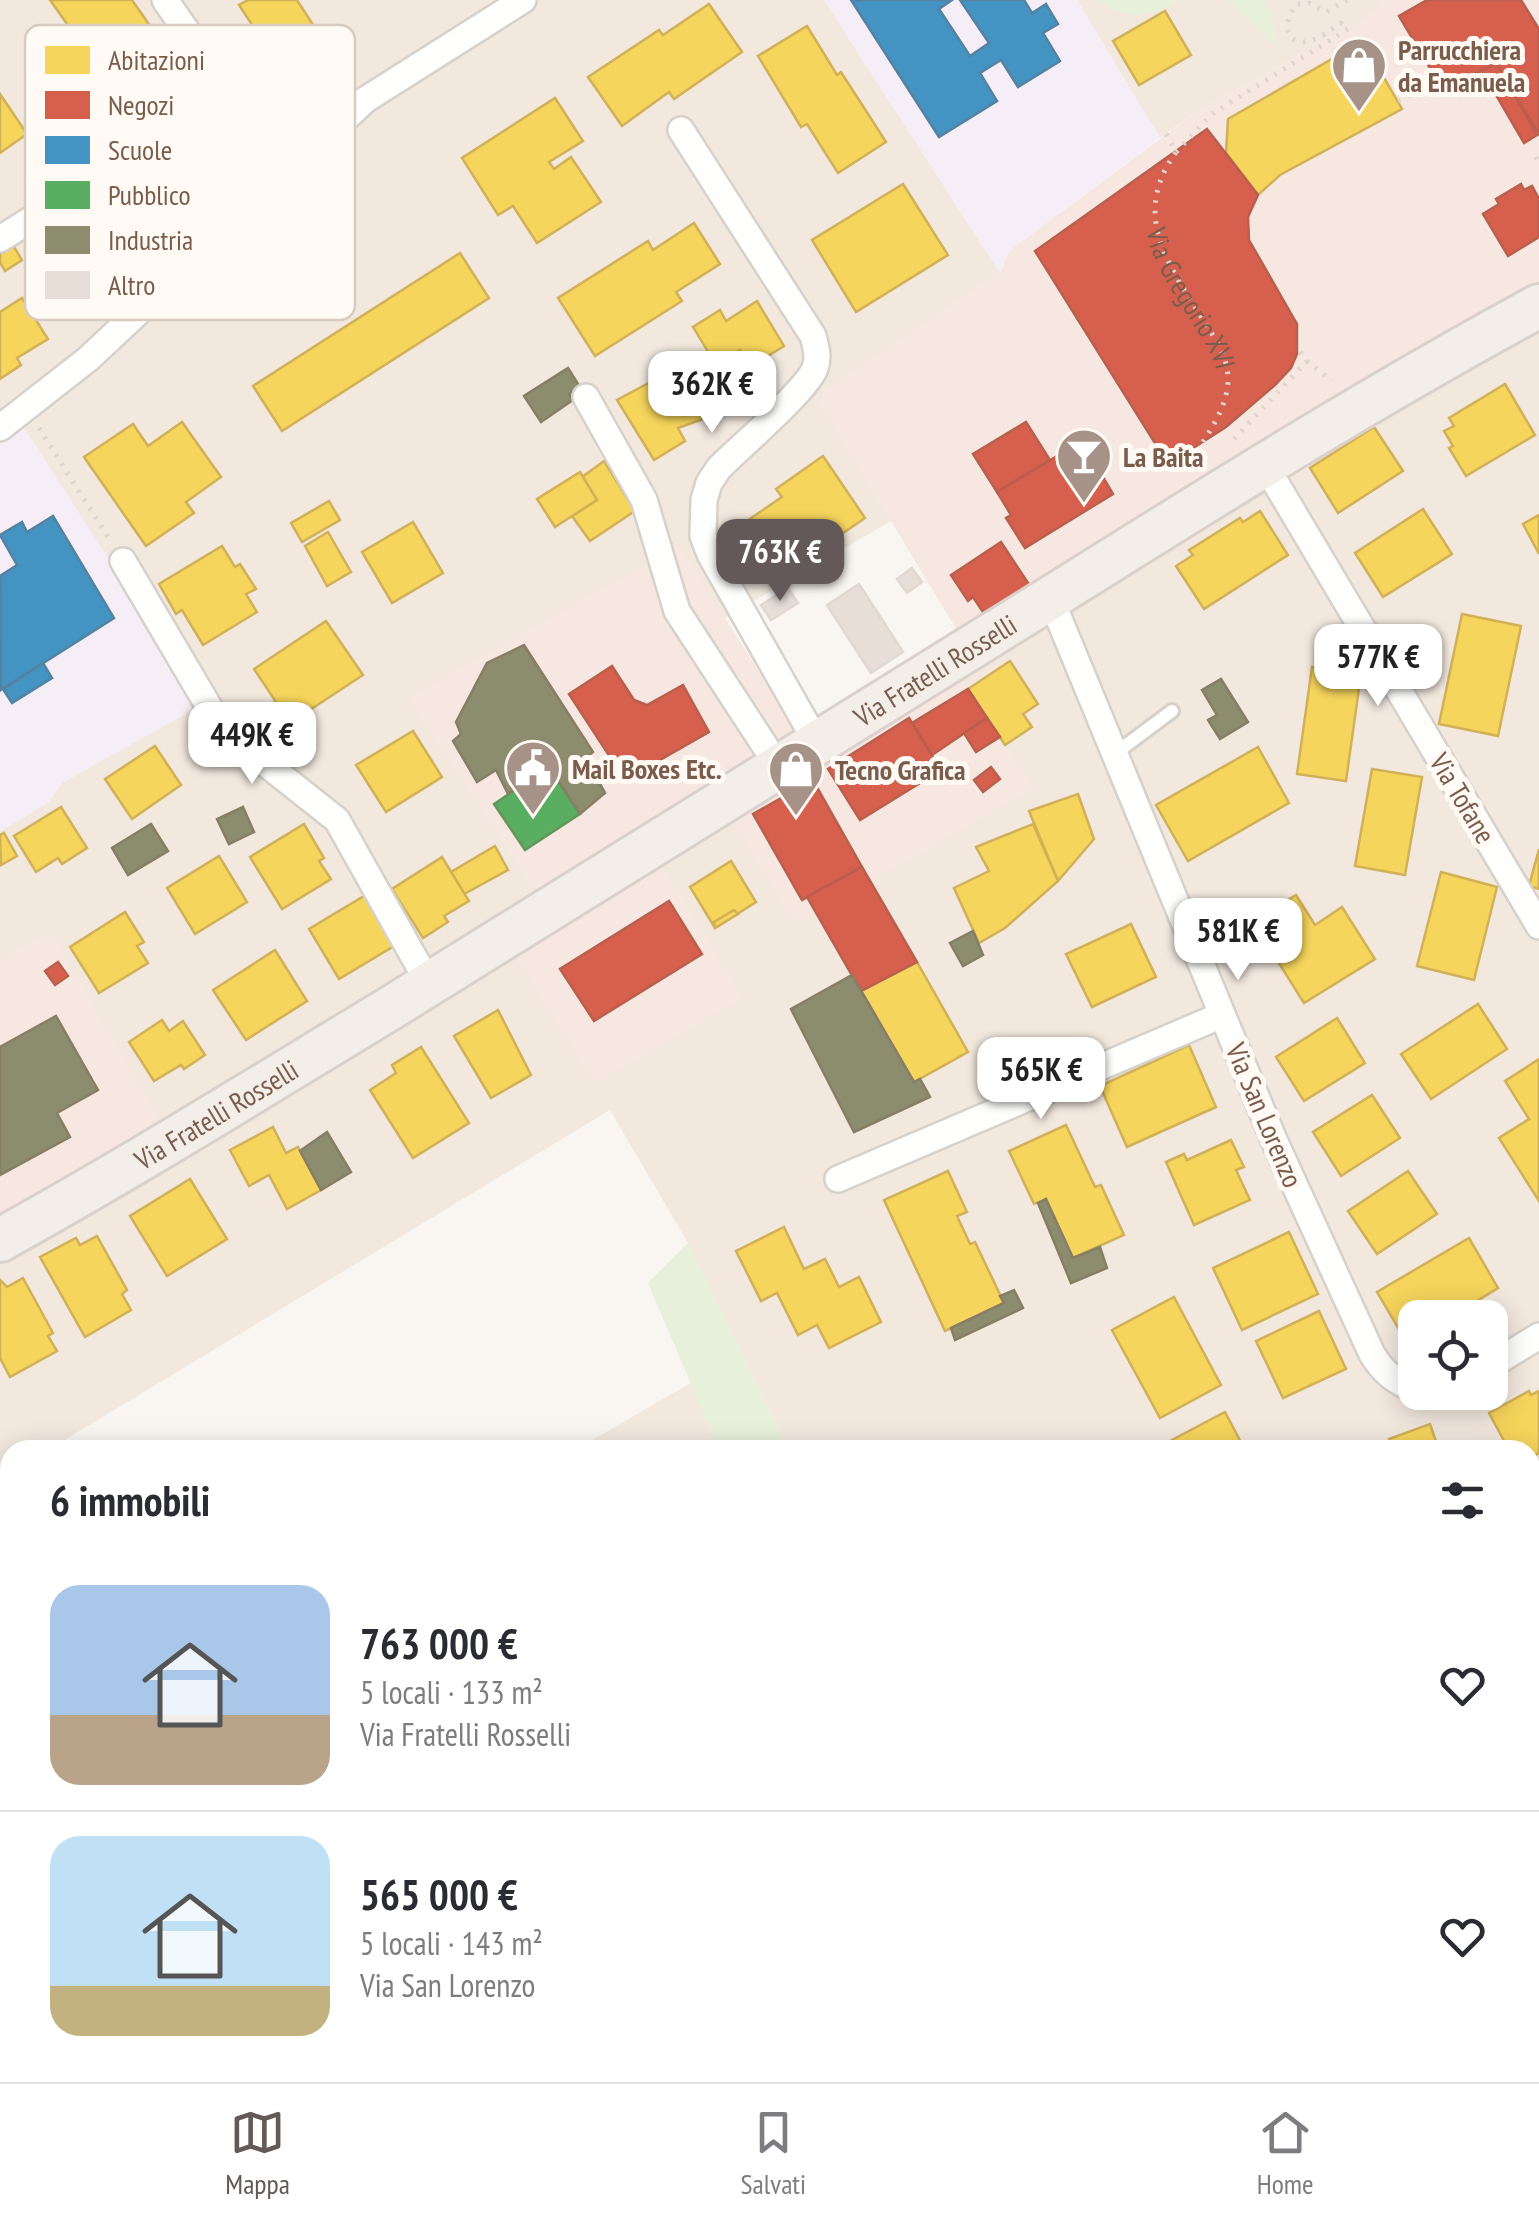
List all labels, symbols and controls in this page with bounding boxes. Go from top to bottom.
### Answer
legend [25,25,355,320]
place label: Parrucchiera da Emanuela [1398,31,1525,100]
shop icon: Parrucchiera da Emanuela [1329,35,1389,114]
text: Abitazioni [108,41,205,78]
text: Negozi [108,86,174,123]
text: Scuole [108,131,172,168]
text: Pubblico [108,176,191,213]
text: Industria [108,221,193,258]
street label: Via Gregorio XVI [1138,222,1245,372]
text: Altro [108,266,155,303]
pin: 362K € [631,351,793,436]
text: 362K € [670,362,754,404]
bar icon: La Baita [1054,426,1114,505]
place label: La Baita [1123,438,1203,475]
pin: 763K € [699,519,861,604]
text: 763K € [738,530,822,572]
street label: Via Fratelli Rosselli [846,605,1023,735]
pin: 577K € [1297,624,1459,709]
text: 577K € [1336,635,1420,677]
pin: 449K € [171,702,333,787]
text: 449K € [210,713,294,755]
public building icon: Mail Boxes Etc. [503,738,563,817]
shop icon: Tecno Grafica [766,739,826,818]
street label: Via Tofane [1421,745,1504,850]
place label: Mail Boxes Etc. [572,750,722,787]
place label: Tecno Grafica [835,751,966,788]
pin: 581K € [1157,898,1319,983]
text: 581K € [1196,909,1280,951]
street label: Via San Lorenzo [1218,1036,1312,1193]
pin: 565K € [960,1037,1122,1122]
text: 565K € [999,1048,1083,1090]
street label: Via Fratelli Rosselli [126,1050,305,1178]
map controls [1398,1300,1508,1410]
button: locate [1398,1300,1508,1410]
text: 6 immobili [50,1473,210,1528]
icon: filters [1435,1473,1490,1528]
text: 763 000 € [360,1616,518,1671]
icon: home [130,1625,250,1745]
icon: heart [1435,1658,1490,1713]
text: 5 locali · 133 m² [360,1671,543,1713]
text: Via Fratelli Rosselli [360,1713,571,1755]
text: 565 000 € [360,1867,518,1922]
icon: home [130,1876,250,1996]
icon: heart [1435,1909,1490,1964]
text: 5 locali · 143 m² [360,1922,543,1964]
text: Via San Lorenzo [360,1964,535,2006]
tab: Mappa [225,2105,290,2202]
tab: Salvati [741,2105,806,2202]
tab: Home [1257,2105,1314,2202]

